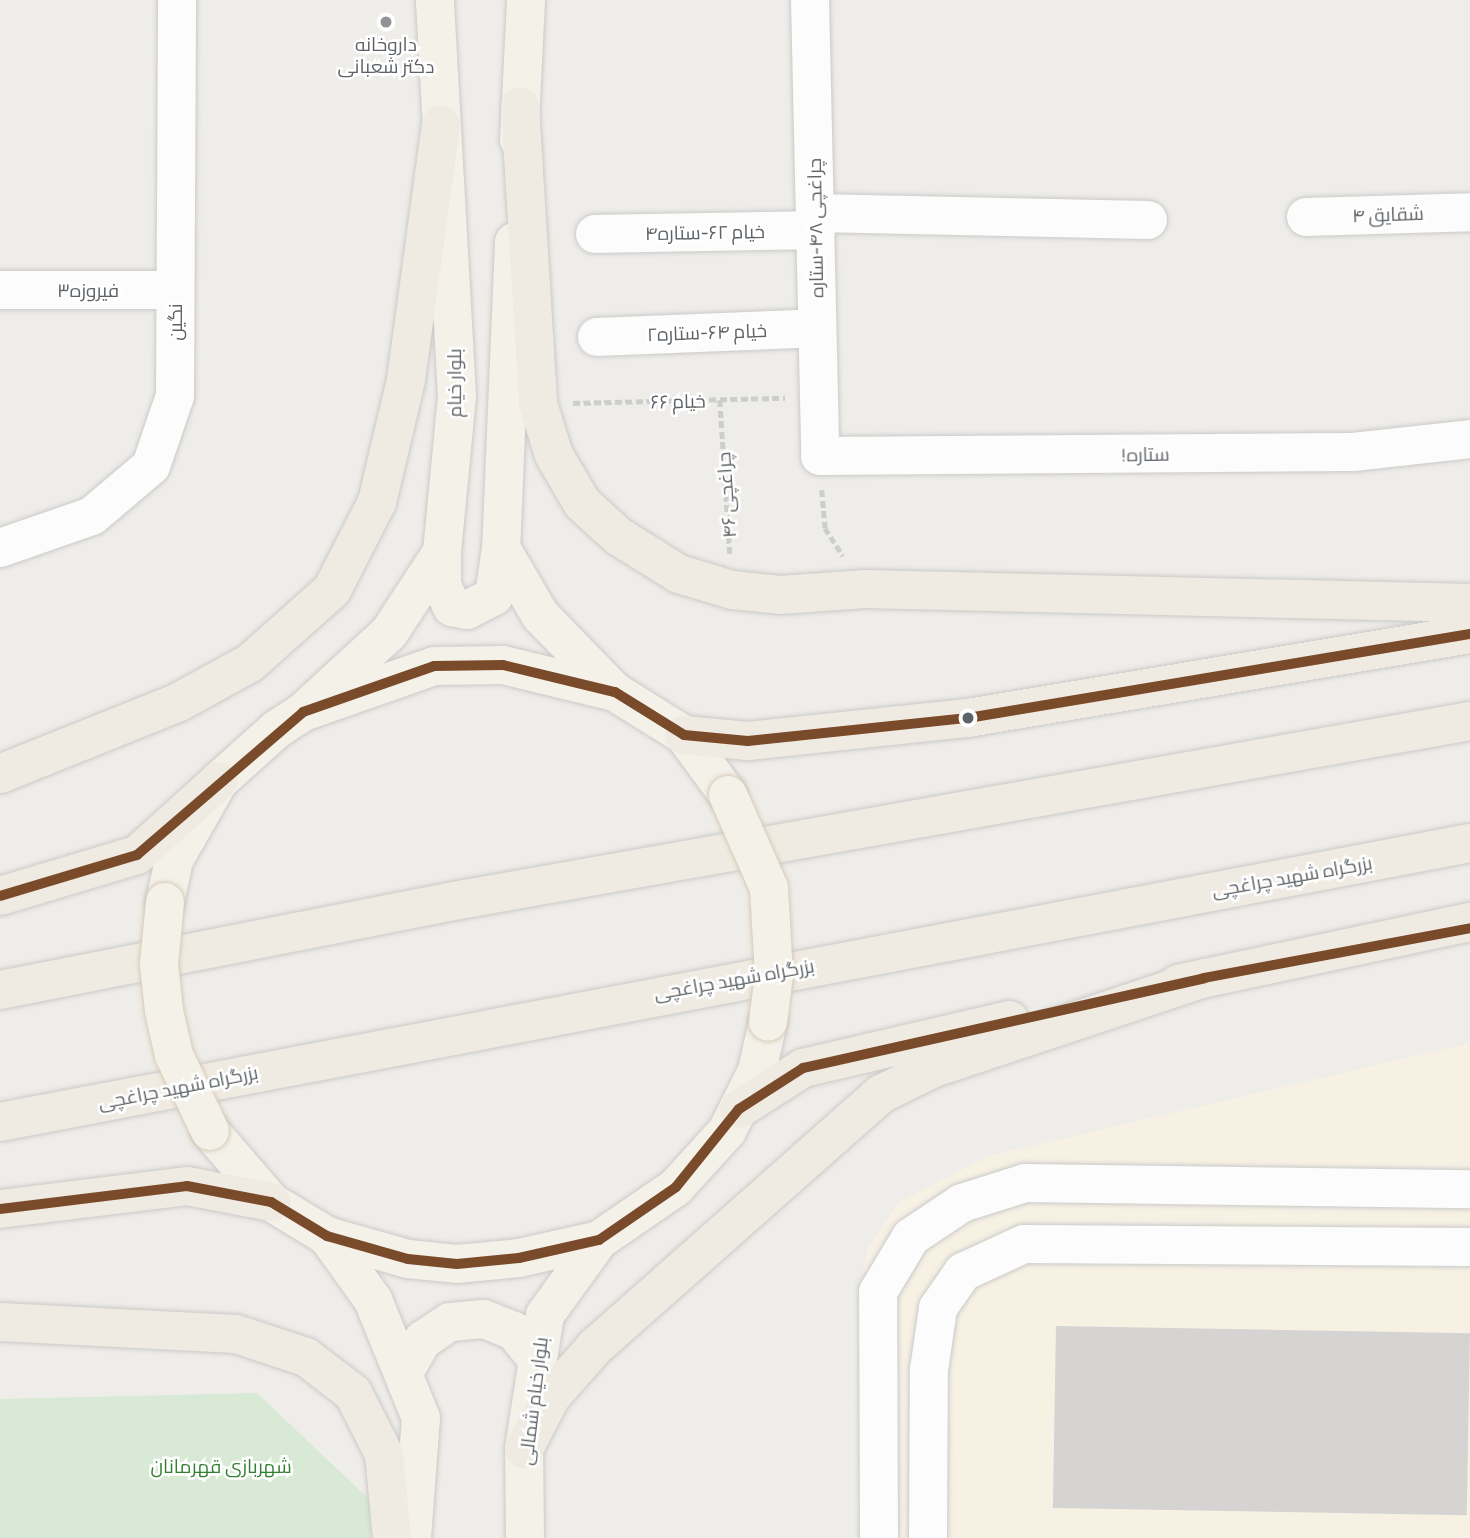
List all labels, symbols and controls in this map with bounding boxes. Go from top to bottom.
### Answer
marker: داروخانه دکتر شعبانی [378,14,394,30]
place label: داروخانه دکتر شعبانی [338,33,434,77]
street label: چراغچی ۴۸-ستاره [802,158,828,298]
street label: شقایق ۴ [1352,201,1424,227]
street label: خیام ۶۲-ستاره۴ [645,220,765,244]
street label: فیروزه۳ [57,279,119,301]
street label: نگین [164,303,186,341]
street label: خیام ۶۴-ستاره۲ [647,319,767,345]
street label: بلوار خیام [443,348,465,418]
street label: خیام ۶۶ [650,389,706,413]
street label: ستاره۱ [1120,442,1170,466]
street label: چراغچی ۴۶ [712,451,740,539]
unlabelled marker [961,711,975,725]
street label: بزرگراه شهید چراغچی [1210,851,1374,901]
street label: بزرگراه شهید چراغچی [652,954,816,1004]
street label: بزرگراه شهید چراغچی [96,1060,260,1114]
street label: بلوار خیام شمالی [514,1336,552,1466]
park label: شهربازی قهرمانان [150,1455,292,1477]

